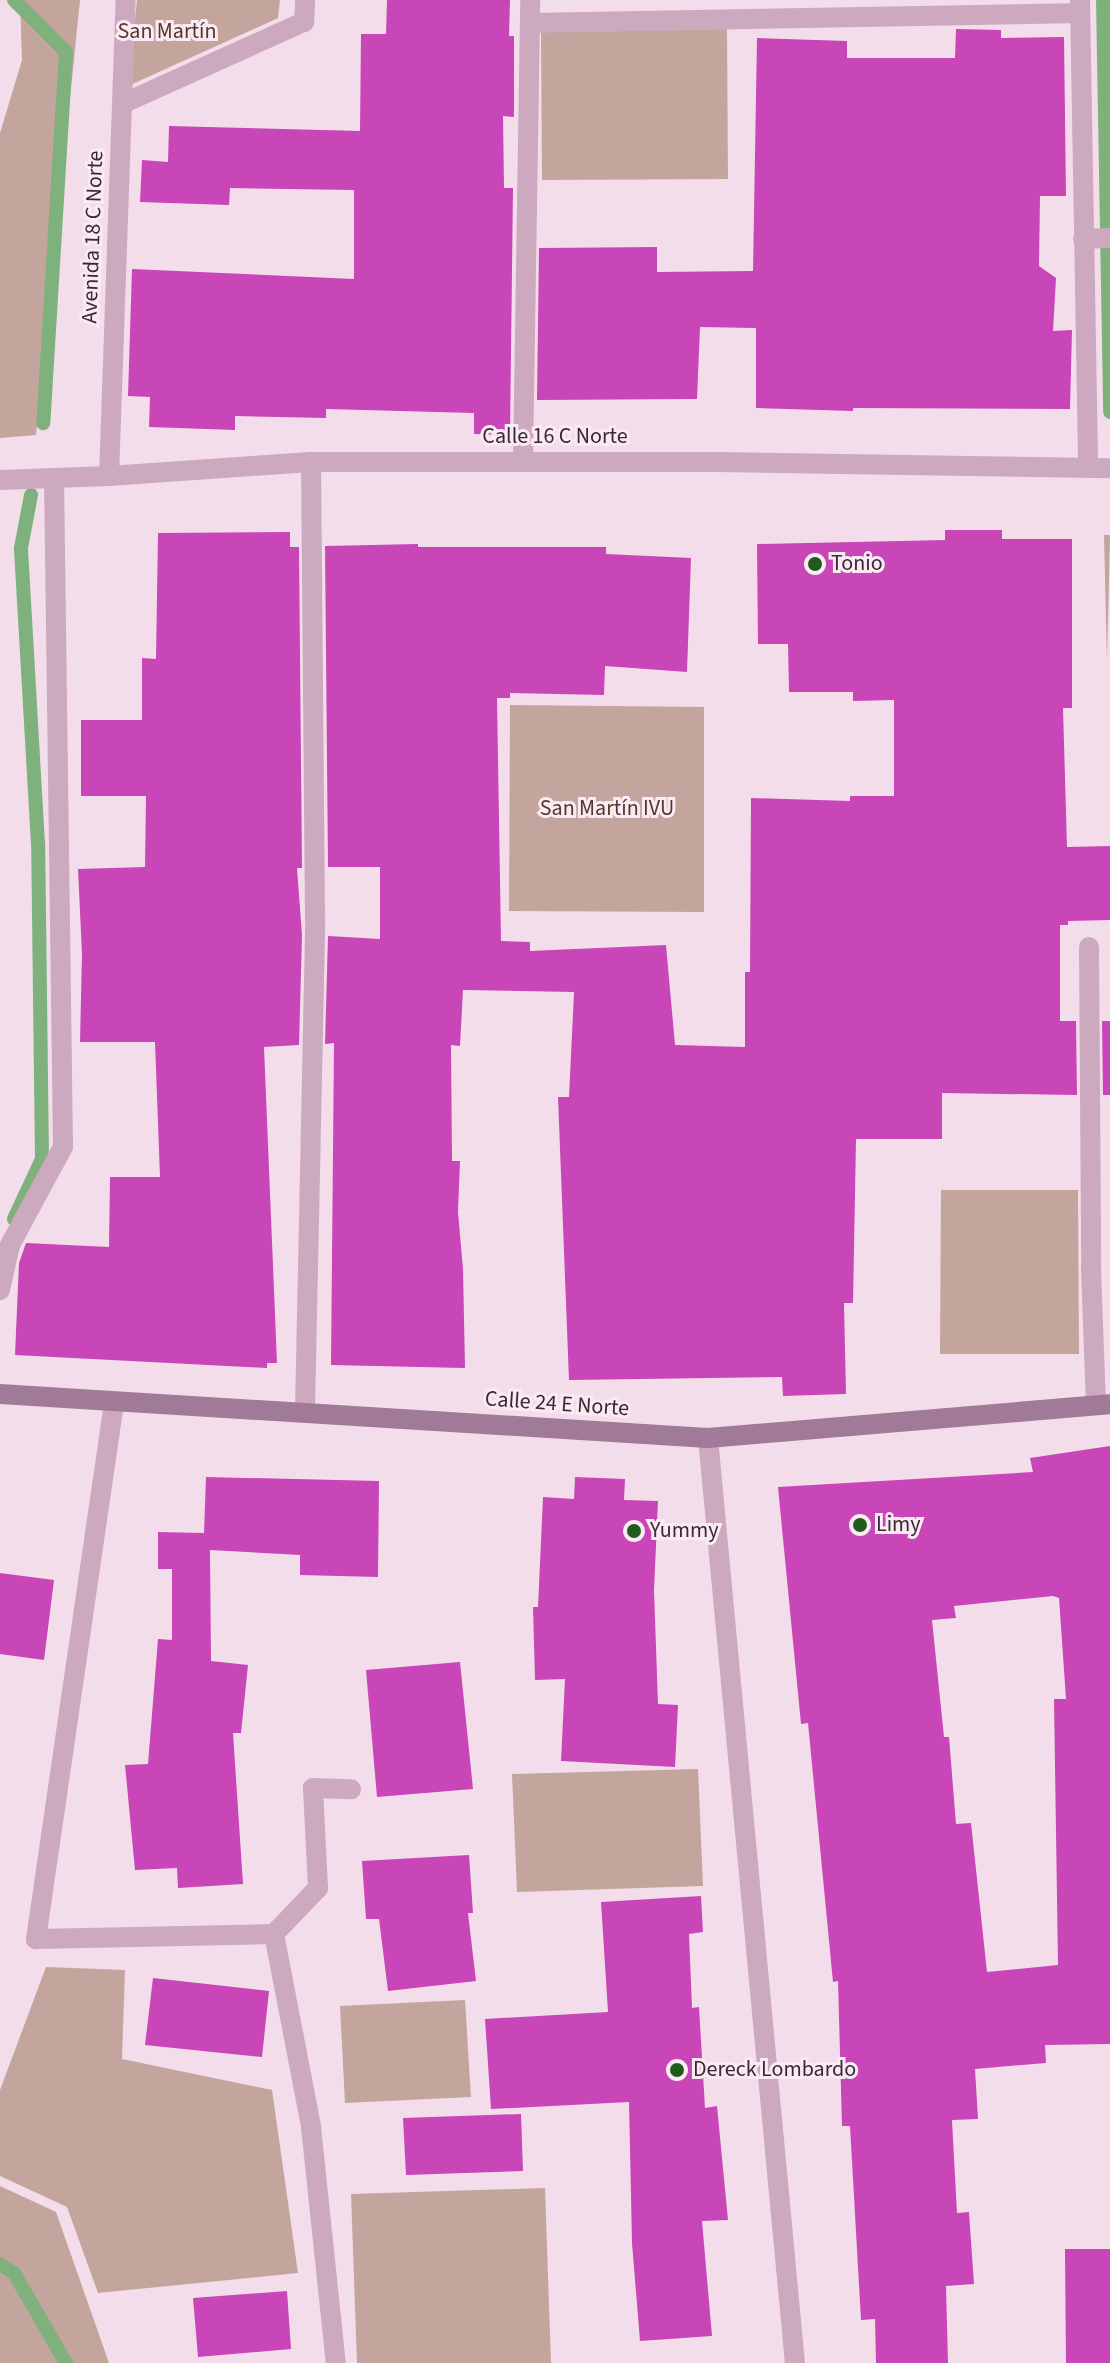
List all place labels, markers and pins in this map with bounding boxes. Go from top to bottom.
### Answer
place label: Tonio [831,551,883,577]
marker: Tonio [806,555,824,573]
place label: Limy [876,1512,921,1538]
marker: Limy [851,1516,869,1534]
place label: Yummy [650,1518,718,1544]
marker: Yummy [625,1522,643,1540]
place label: Dereck Lombardo [693,2057,856,2083]
marker: Dereck Lombardo [668,2061,686,2079]

